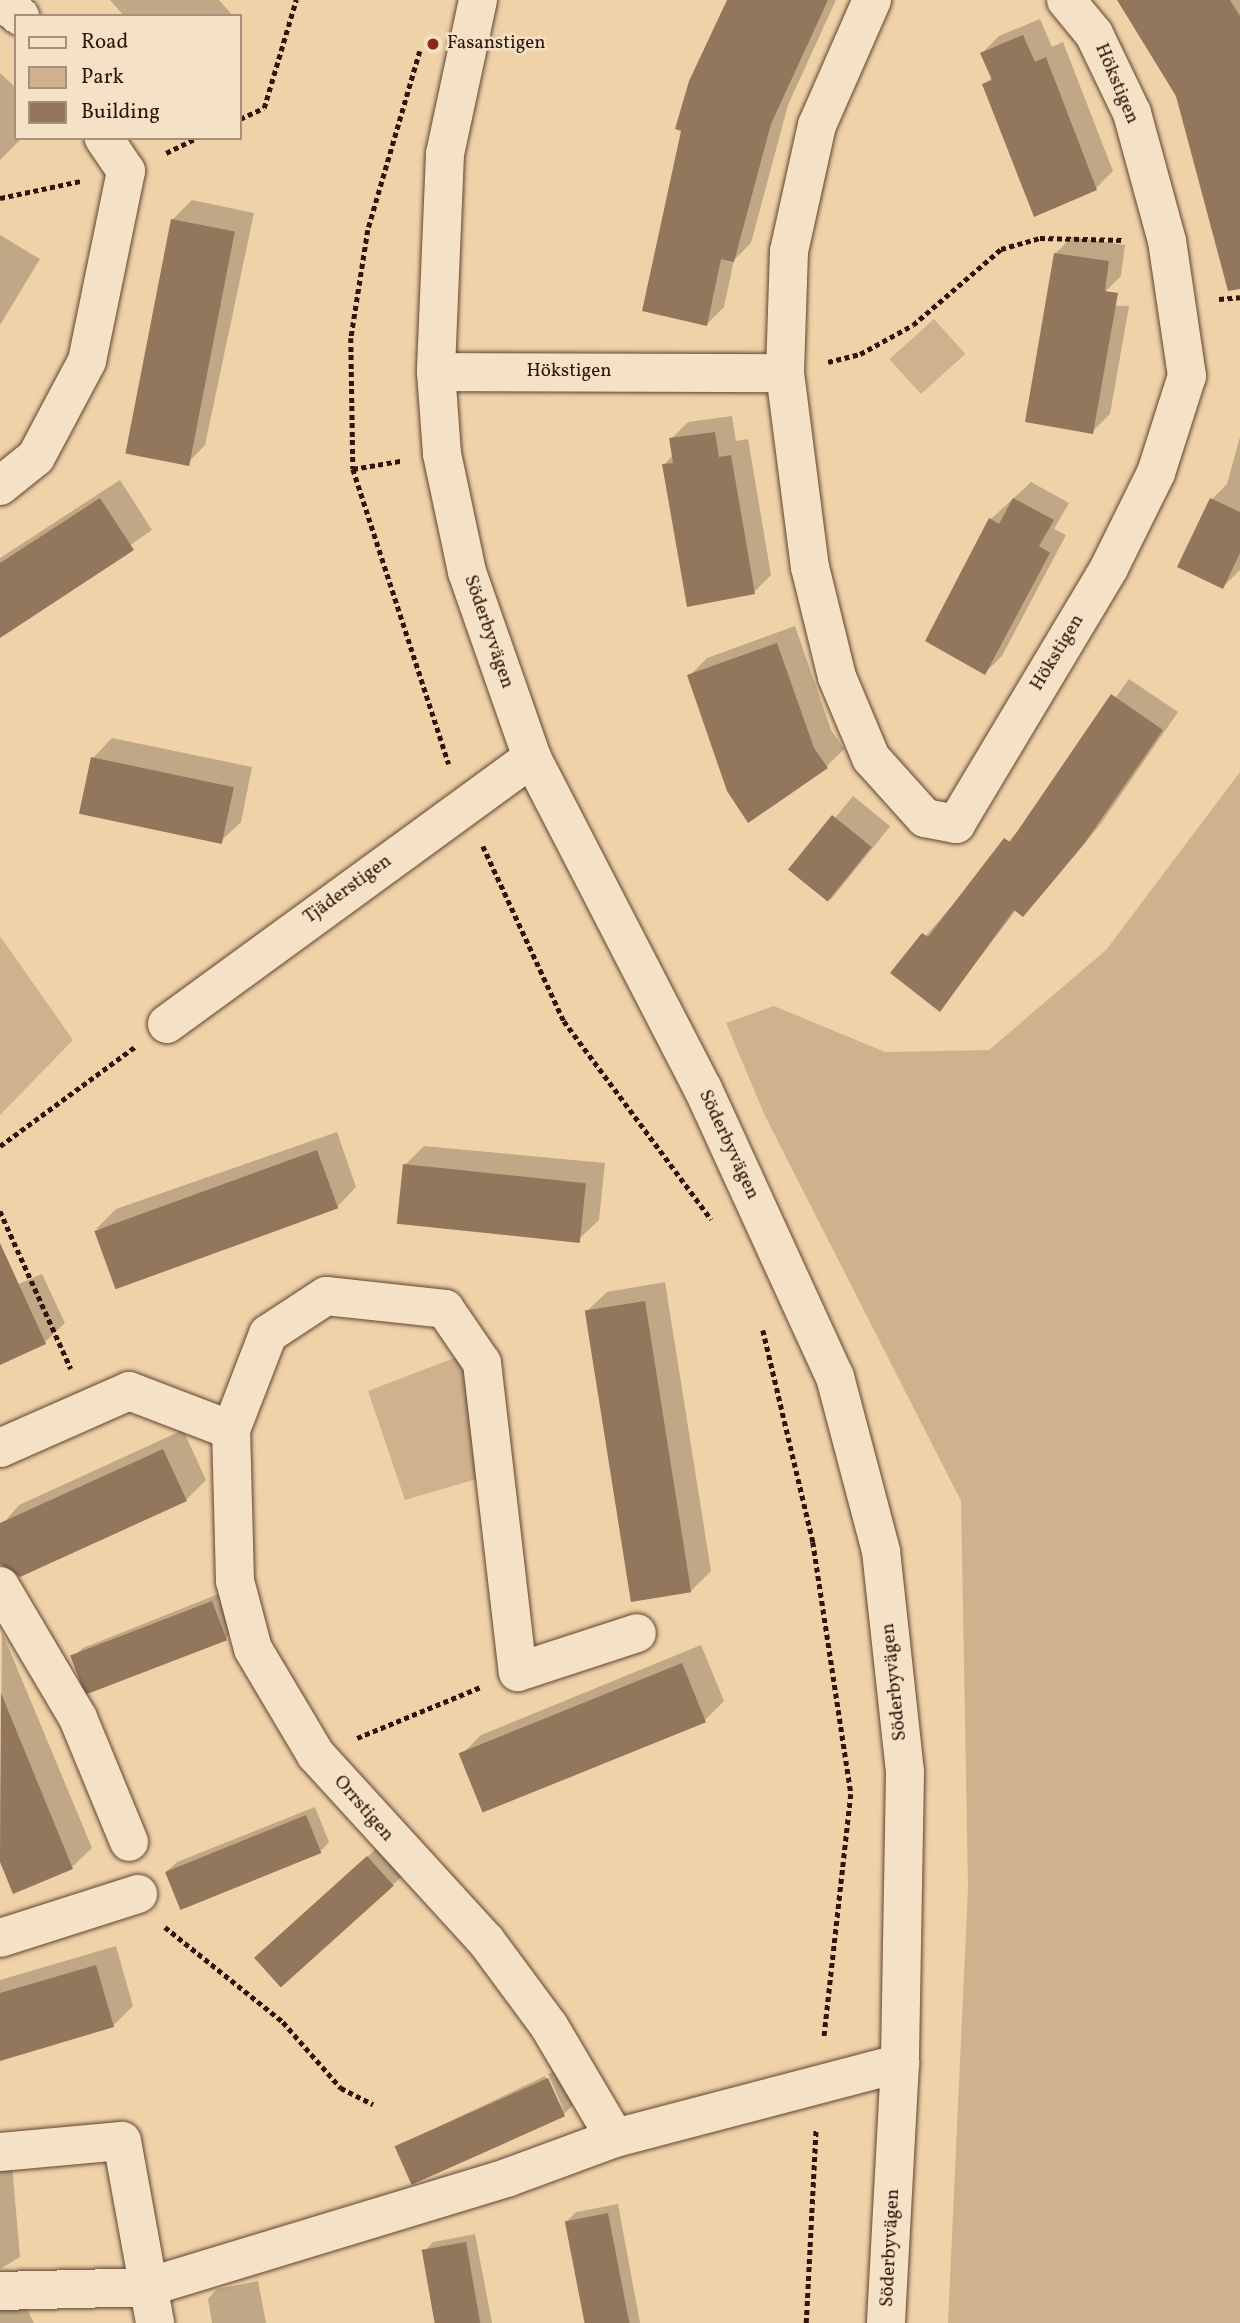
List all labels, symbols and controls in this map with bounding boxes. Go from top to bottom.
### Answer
legend [14,14,242,140]
text: Road [81,28,128,57]
place label: Fasanstigen [447,33,546,55]
marker: Fasanstigen [425,36,441,52]
street label: Hökstigen [1089,40,1143,128]
text: Park [81,63,124,92]
text: Building [81,98,160,127]
street label: Hökstigen [526,361,612,383]
street label: Söderbyvägen [458,572,518,692]
street label: Hökstigen [1026,611,1090,695]
street label: Tjäderstigen [300,850,396,930]
street label: Söderbyvägen [693,1087,763,1203]
street label: Söderbyvägen [877,1622,913,1742]
street label: Orrstigen [328,1771,398,1847]
street label: Söderbyvägen [877,2188,905,2308]

